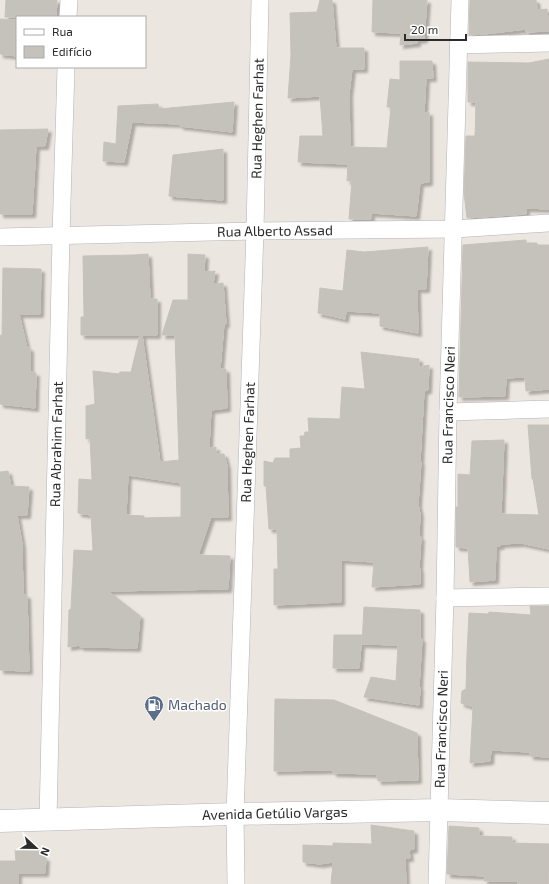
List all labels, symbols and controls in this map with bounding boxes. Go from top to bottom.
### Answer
legend [16,16,146,68]
scale bar [405,16,466,42]
text: 20 m [411,22,438,36]
text: Rua [52,24,73,38]
text: Edifício [52,44,92,58]
street label: Rua Heghen Farhat [247,58,267,179]
street label: Rua Alberto Assad [217,221,333,240]
street label: Rua Francisco Neri [438,346,458,464]
street label: Rua Abrahim Farhat [46,381,66,507]
street label: Rua Heghen Farhat [237,382,258,503]
street label: Rua Francisco Neri [431,670,451,788]
fuel station icon: Machado [143,694,165,722]
place label: Machado [168,696,227,713]
street label: Avenida Getúlio Vargas [202,803,348,823]
north arrow [16,828,56,868]
text: N [38,846,53,858]

